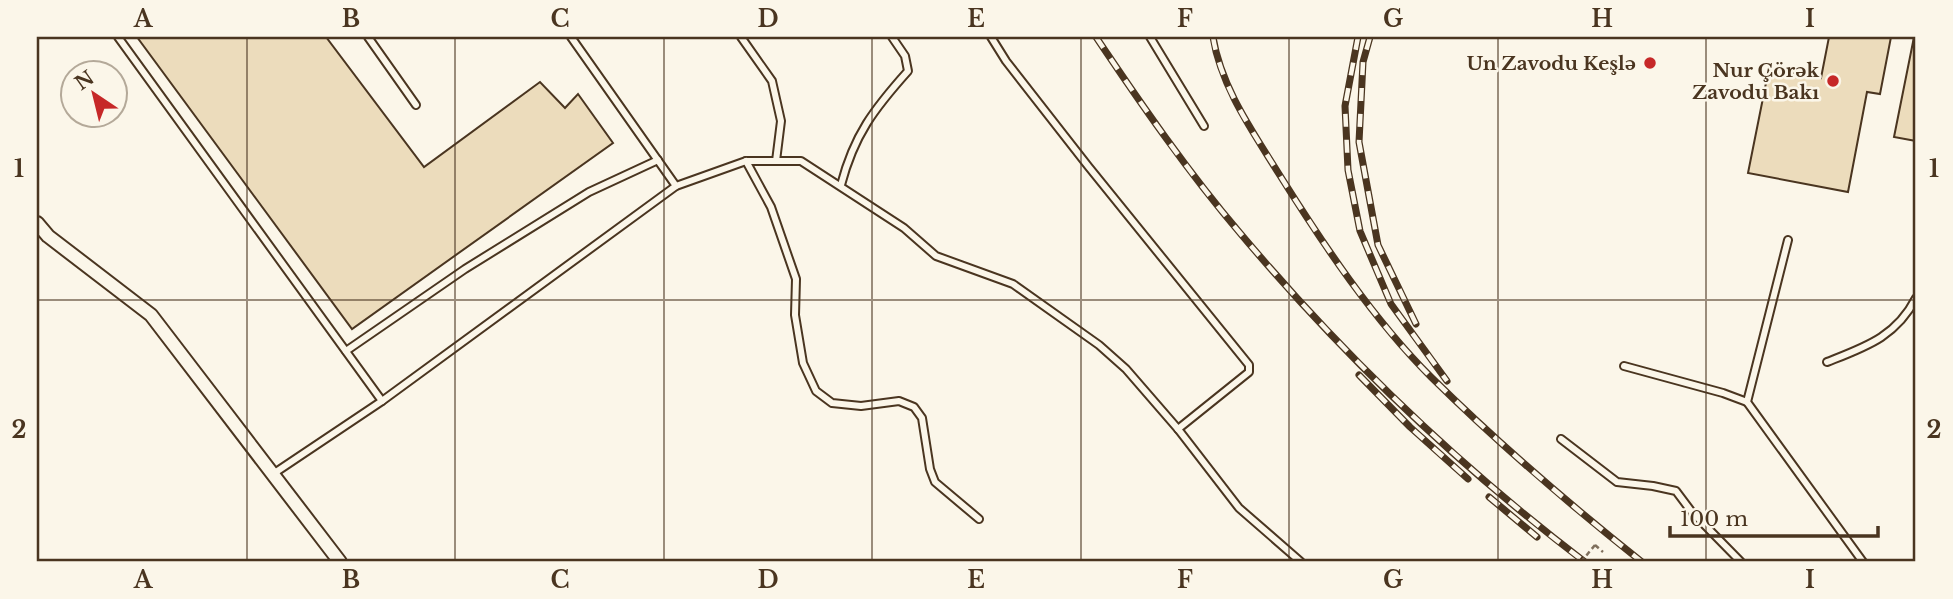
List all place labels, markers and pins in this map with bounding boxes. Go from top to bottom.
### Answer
place label: Un Zavodu Keşlə [1467,52,1636,75]
marker: Un Zavodu Keşlə [1642,55,1658,71]
place label: Nur Çörək Zavodu Bakı [1692,59,1819,104]
marker: Nur Çörək Zavodu Bakı [1825,73,1841,89]

